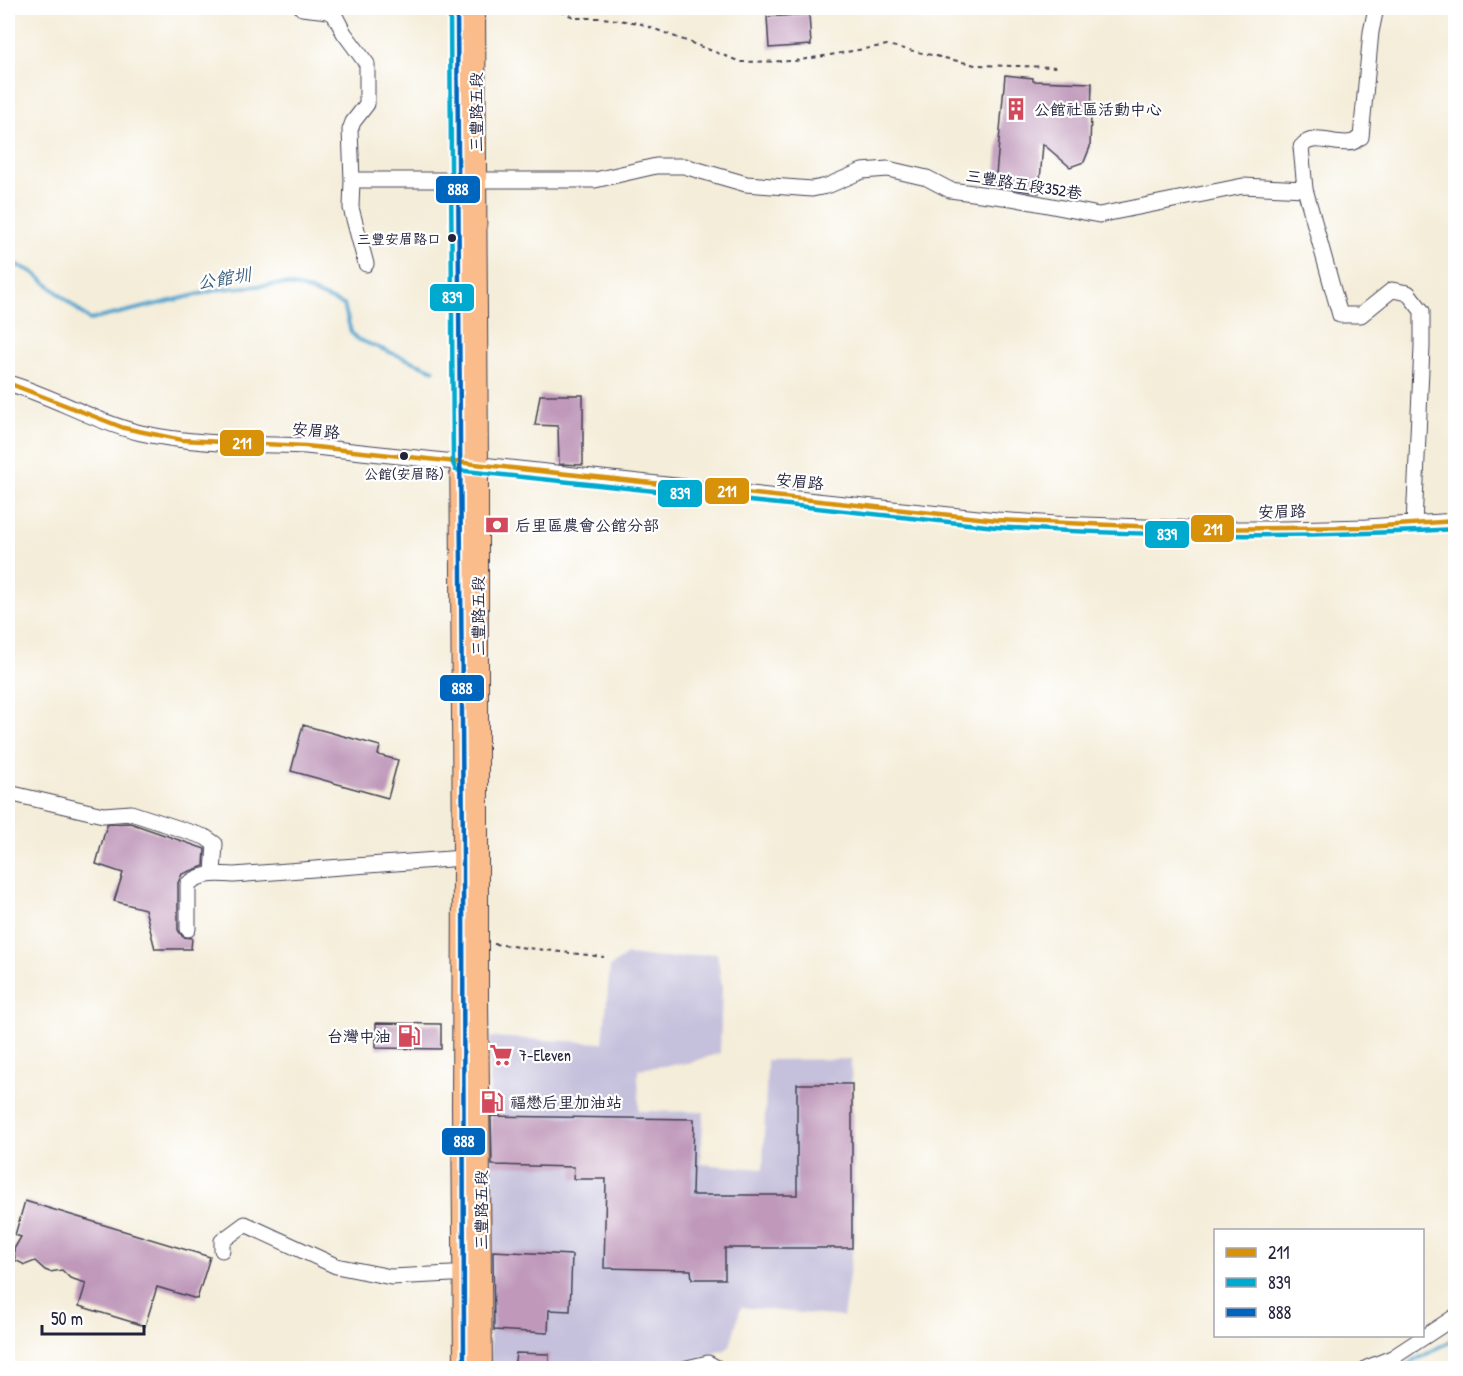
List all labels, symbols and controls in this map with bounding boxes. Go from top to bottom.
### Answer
street label: 三豐路五段 [465,72,487,152]
building icon: 公館社區活動中心 [1003,96,1029,122]
place label: 公館社區活動中心 [1034,98,1162,120]
street label: 三豐路五段352巷 [964,164,1084,204]
line badge: 888 [435,175,481,204]
text: 888 [448,178,468,200]
place label: 三豐安眉路口 [357,229,441,248]
marker: 三豐安眉路口 [446,232,458,244]
water label: 公館圳 [195,261,255,295]
line badge: 839 [429,283,475,312]
text: 839 [442,286,462,308]
street label: 安眉路 [291,417,341,443]
line badge: 211 [219,429,265,457]
text: 211 [232,432,252,454]
marker: 公館(安眉路) [398,450,410,462]
place label: 公館(安眉路) [364,464,444,483]
street label: 安眉路 [775,468,825,494]
line badge: 211 [704,477,750,505]
line badge: 839 [657,479,703,508]
text: 211 [717,480,737,502]
text: 839 [670,482,690,504]
street label: 安眉路 [1258,500,1306,522]
bank icon: 后里區農會公館分部 [484,512,510,538]
place label: 后里區農會公館分部 [515,514,659,536]
line badge: 211 [1190,514,1235,543]
text: 211 [1203,518,1223,540]
line badge: 839 [1144,520,1190,549]
text: 839 [1157,523,1177,545]
street label: 三豐路五段 [467,576,489,656]
line badge: 888 [439,674,485,702]
text: 888 [452,677,472,699]
fuel station icon: 台灣中油 [396,1023,422,1049]
place label: 台灣中油 [327,1025,391,1047]
supermarket icon: 7-Eleven [488,1042,514,1068]
place label: 7-Eleven [519,1044,571,1066]
fuel station icon: 福懋后里加油站 [479,1089,505,1115]
place label: 福懋后里加油站 [510,1091,622,1113]
line badge: 888 [441,1127,486,1156]
text: 888 [454,1130,474,1152]
street label: 三豐路五段 [470,1170,492,1250]
legend [1214,1229,1424,1337]
text: 211 [1268,1240,1290,1265]
text: 839 [1268,1270,1291,1295]
scale bar [42,1298,144,1336]
text: 888 [1268,1300,1292,1325]
text: 50 m [51,1306,83,1331]

